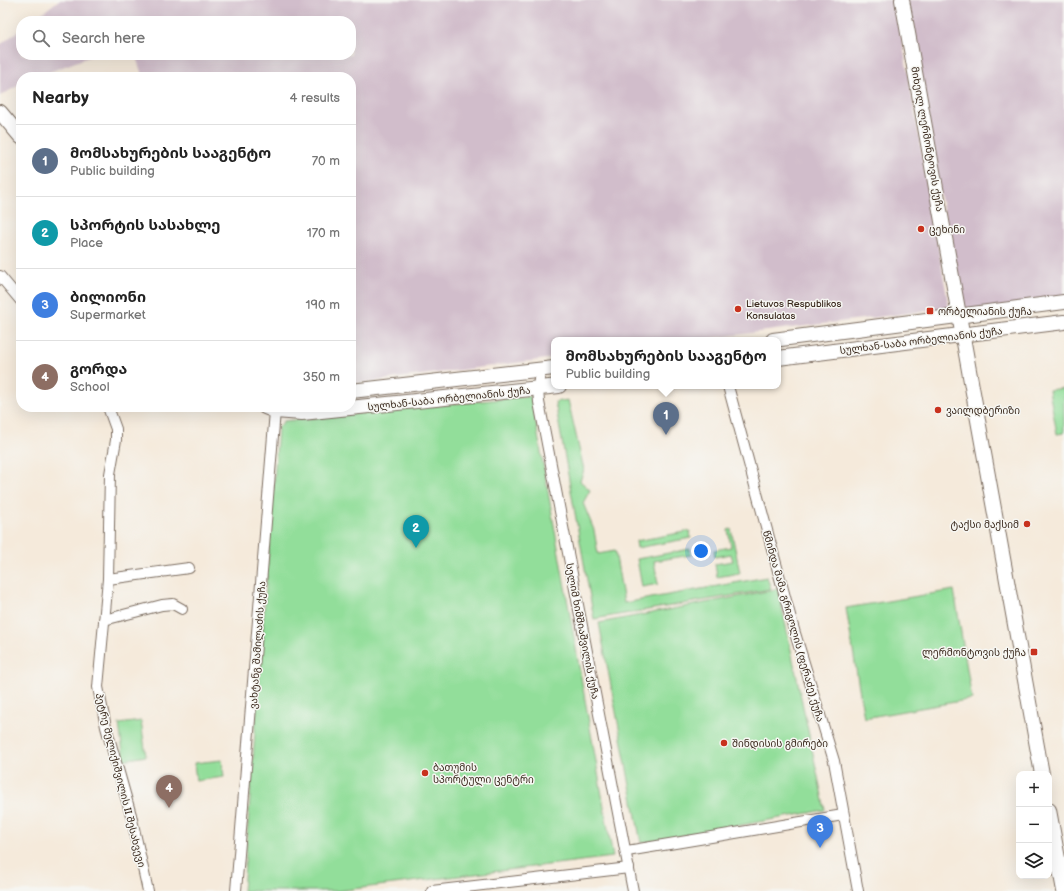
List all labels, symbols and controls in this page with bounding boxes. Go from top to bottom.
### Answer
search box [16,16,356,60]
icon: search [30,27,52,49]
text: Search here [62,29,145,48]
street label: მიხეილ ლერმონტოვის ქუჩა [908,66,946,213]
text: Nearby [32,88,89,108]
text: 4 results [290,90,340,106]
text: მომსახურების სააგენტო [70,144,271,163]
text: 1 [42,153,48,169]
text: 70 m [312,153,340,169]
text: Public building [70,163,155,179]
text: სპორტის სასახლე [70,216,220,235]
marker: ცეხინი [916,224,926,234]
place label: ცეხინი [929,224,965,236]
text: 2 [41,225,49,241]
text: 170 m [307,225,340,241]
text: Place [70,235,103,251]
text: ბილიონი [70,288,146,307]
text: 3 [41,297,49,313]
text: 190 m [306,297,340,313]
place label: Lietuvos Respublikos Konsulatas [746,298,841,322]
marker: Lietuvos Respublikos Konsulatas [733,304,743,314]
marker: ორბელიანის ქუჩა [925,306,935,316]
place label: ორბელიანის ქუჩა [938,306,1032,318]
text: Supermarket [70,307,146,323]
street label: სულხან-საბა ორბელიანის ქუჩა [839,325,1003,357]
popup [551,337,781,389]
text: მომსახურების სააგენტო [565,347,767,366]
text: გორდა [70,360,127,379]
text: Public building [565,366,650,382]
text: 4 [41,369,49,385]
text: 350 m [303,369,340,385]
text: School [70,379,110,395]
street label: სულხან-საბა ორბელიანის ქუჩა [367,384,531,414]
pin: 1 [653,402,679,435]
marker: ვაილდბერიზი [933,405,943,415]
place label: ვაილდბერიზი [946,405,1020,417]
pin: 2 [403,515,429,548]
place label: ტაქსი მაქსიმ [951,519,1019,531]
marker: ტაქსი მაქსიმ [1022,519,1032,529]
street label: წმინდა მამა გრიგოლის (ფერაძე) ქუჩა [760,529,826,723]
your location [691,541,711,561]
street label: სელიმ ხიმშიაშვილის ქუჩა [563,562,601,700]
street label: ვახტანგ შამილაძის ქუჩა [248,581,268,710]
place label: ლერმონტოვის ქუჩა [922,647,1026,659]
marker: ლერმონტოვის ქუჩა [1029,647,1039,657]
street label: პეტრე მელიქიშვილის II შესახვევი [93,692,148,869]
marker: შინდისის გმირები [719,738,729,748]
place label: შინდისის გმირები [732,738,828,750]
place label: ბათუმის სპორტული ცენტრი [433,762,534,786]
marker: ბათუმის სპორტული ცენტრი [420,768,430,778]
map controls [1016,771,1052,879]
button: + [1016,771,1052,807]
pin: 4 [156,775,182,808]
button: − [1016,807,1052,843]
pin: 3 [807,815,833,848]
button: layers [1016,843,1052,879]

